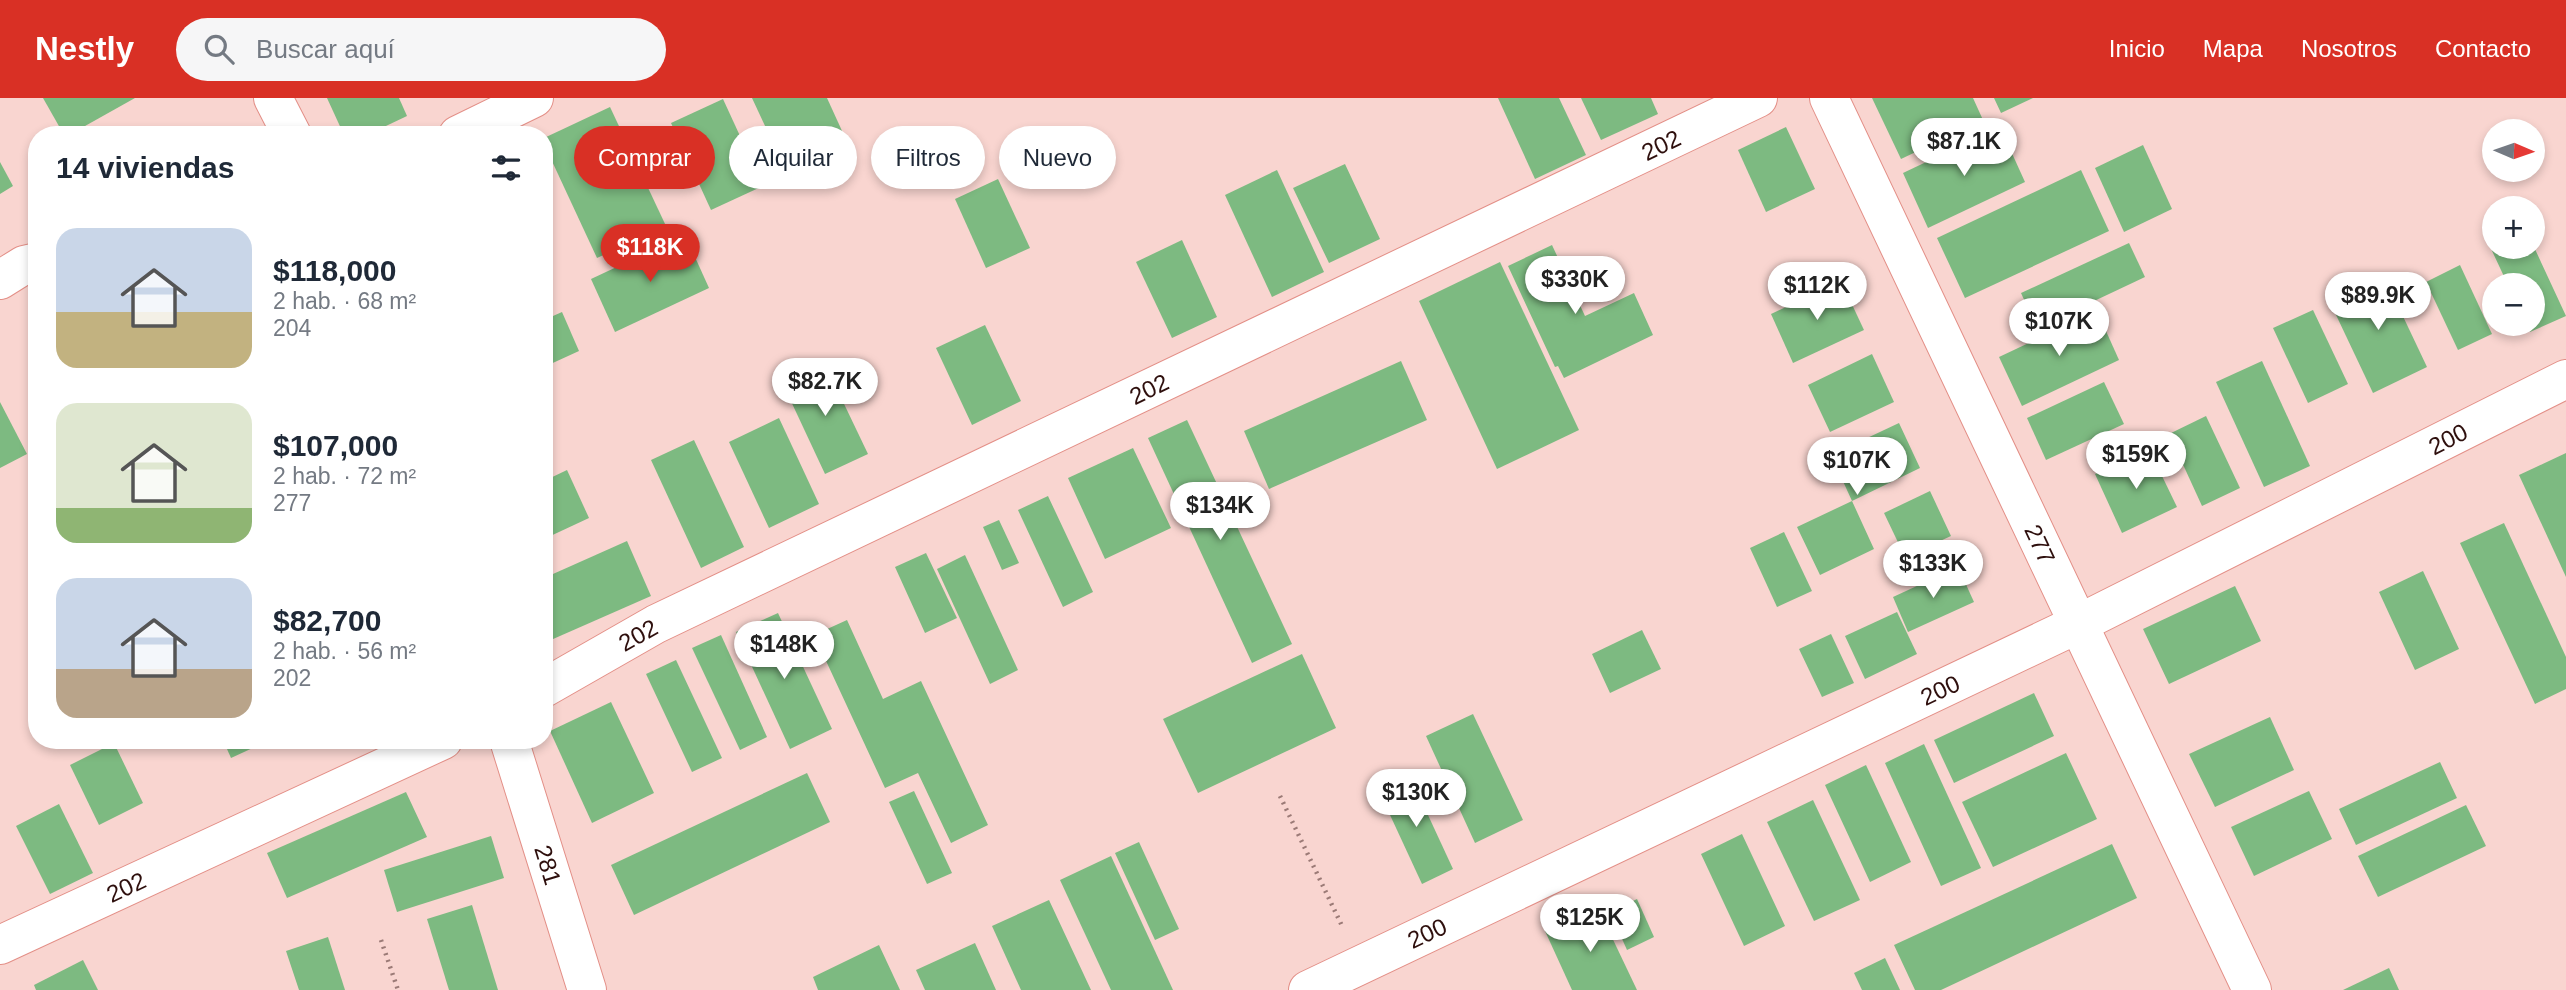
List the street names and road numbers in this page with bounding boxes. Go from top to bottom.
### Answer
street label: 202 [1637,124,1685,166]
street label: 202 [1125,368,1173,410]
street label: 200 [2424,418,2472,460]
street label: 277 [2019,520,2061,568]
street label: 202 [614,613,662,657]
street label: 200 [1916,669,1964,711]
street label: 281 [529,842,567,888]
street label: 202 [102,866,150,908]
street label: 200 [1403,912,1451,954]

